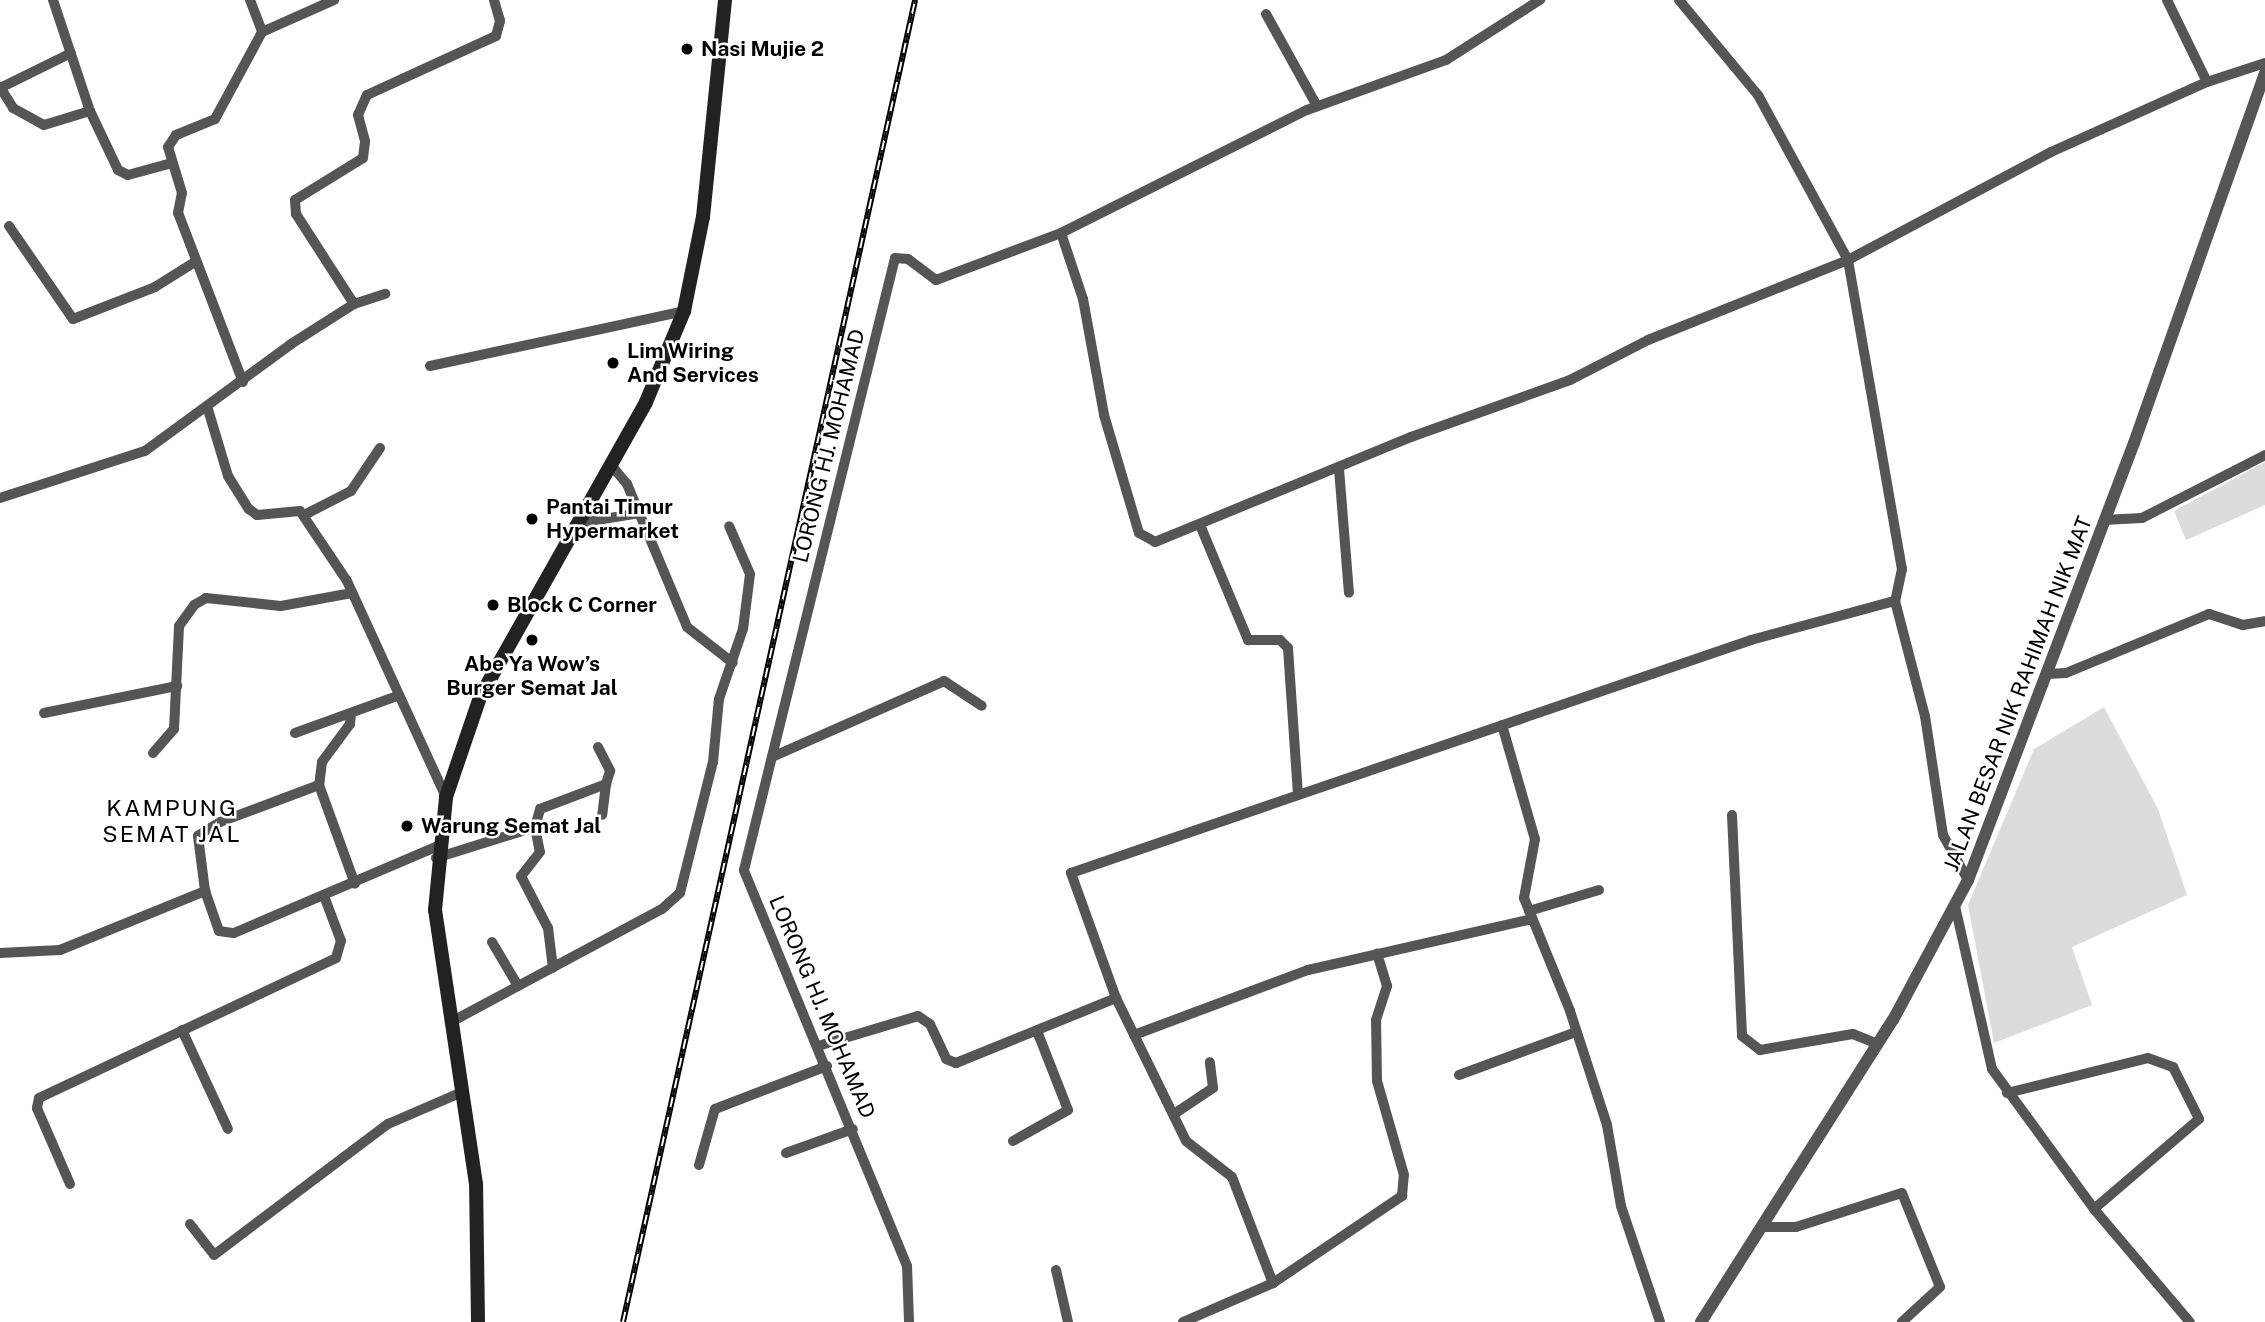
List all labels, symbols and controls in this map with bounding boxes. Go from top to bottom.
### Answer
place label: Nasi Mujie 2 [701,36,824,62]
marker: Nasi Mujie 2 [679,41,695,57]
street label: LORONG HJ. MOHAMAD [788,327,870,565]
place label: Lim Wiring And Services [627,338,759,388]
marker: Lim Wiring And Services [605,355,621,371]
place label: Pantai Timur Hypermarket [546,494,679,544]
marker: Pantai Timur Hypermarket [524,511,540,527]
street label: JALAN BESAR NIK RAHIMAH NIK MAT [1938,513,2098,875]
place label: Block C Corner [507,592,657,618]
marker: Block C Corner [485,597,501,613]
marker: Abe Ya Wow’s Burger Semat Jal [524,632,540,648]
place label: Abe Ya Wow’s Burger Semat Jal [446,651,618,701]
district label: KAMPUNG SEMAT JAL [103,794,241,848]
place label: Warung Semat Jal [421,813,601,839]
marker: Warung Semat Jal [399,818,415,834]
street label: LORONG HJ. MOHAMAD [764,892,880,1122]

